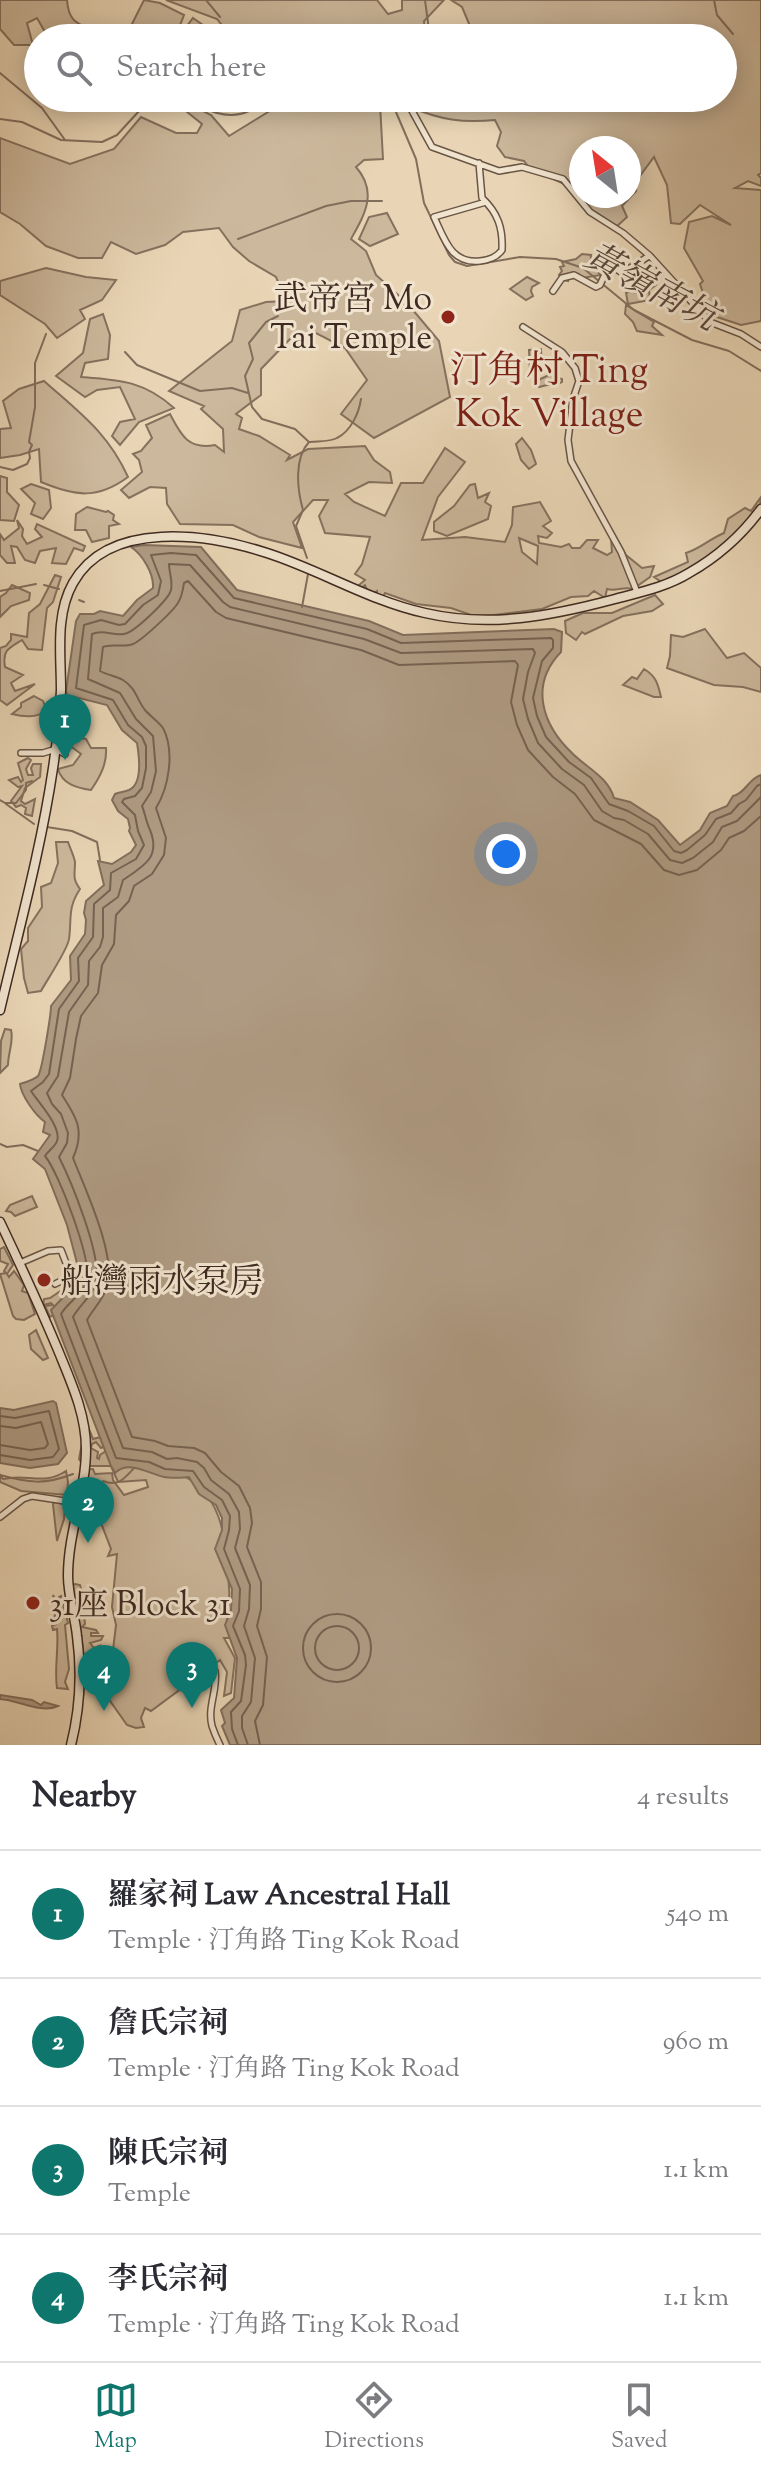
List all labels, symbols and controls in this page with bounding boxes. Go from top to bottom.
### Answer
search box [24,24,737,112]
icon: search [52,46,96,90]
text: Search here [116,47,266,90]
north arrow [569,136,641,208]
water label: 黃嶺南坑 [574,232,730,348]
place label: 武帝宮 Mo Tai Temple [270,276,432,364]
marker: 武帝宮 Mo Tai Temple [439,308,457,326]
district label: 汀角村 Ting Kok Village [450,346,648,444]
pin: 1 [39,694,91,760]
your location [486,834,526,874]
place label: 船灣雨水泵房 [60,1259,264,1308]
marker: 船灣雨水泵房 [35,1271,53,1289]
pin: 2 [62,1477,114,1543]
place label: 31座 Block 31 [49,1582,231,1631]
marker: 31座 Block 31 [24,1594,42,1612]
pin: 3 [166,1642,218,1708]
pin: 4 [78,1645,130,1711]
text: Nearby [32,1773,137,1822]
text: 4 results [637,1779,729,1816]
text: 羅家祠 Law Ancestral Hall [108,1875,450,1918]
text: 1 [54,1896,62,1933]
text: 540 m [666,1896,729,1933]
text: Temple · 汀角路 Ting Kok Road [108,1923,460,1960]
text: 詹氏宗祠 [108,2003,228,2046]
text: 2 [52,2024,64,2061]
text: 960 m [663,2024,729,2061]
text: Temple · 汀角路 Ting Kok Road [108,2051,460,2088]
text: 陳氏宗祠 [108,2133,228,2176]
text: 3 [53,2152,63,2189]
text: 1.1 km [664,2152,729,2189]
text: Temple [108,2176,191,2213]
text: 李氏宗祠 [108,2259,228,2302]
text: 4 [51,2280,65,2317]
text: 1.1 km [664,2280,729,2317]
text: Temple · 汀角路 Ting Kok Road [108,2307,460,2344]
tab: Map [94,2378,138,2458]
tab: Directions [325,2378,424,2458]
tab: Saved [611,2378,667,2458]

